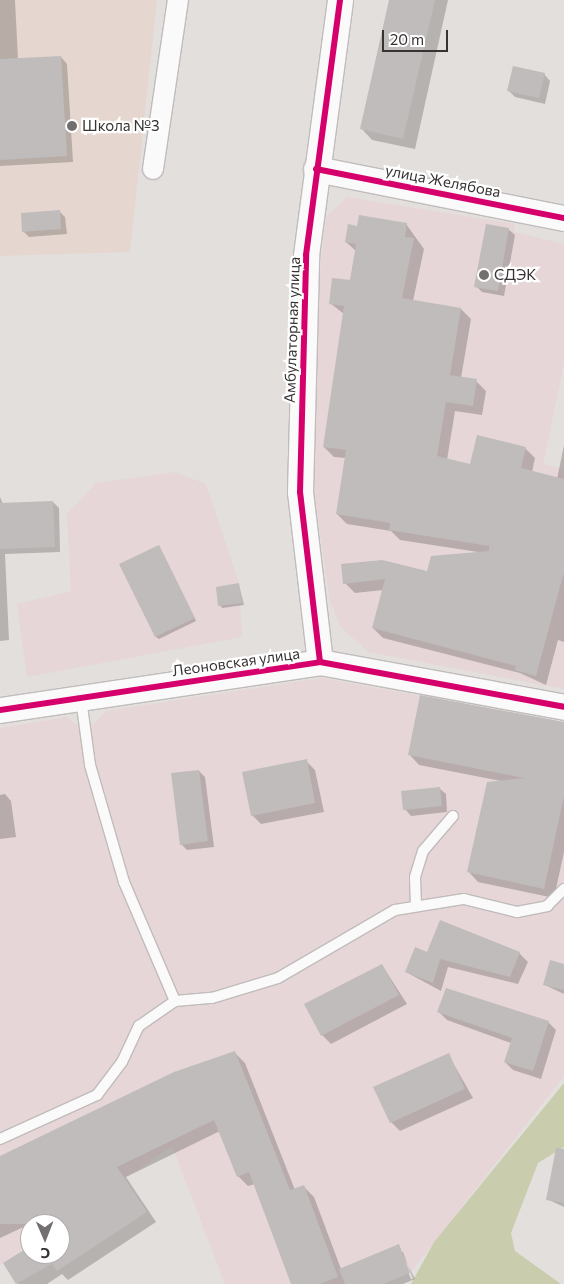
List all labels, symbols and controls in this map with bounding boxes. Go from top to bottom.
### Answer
scale bar [384,20,450,52]
text: 20 m [390,30,424,48]
place label: Школа №3 [82,117,160,135]
marker: Школа №3 [66,120,78,132]
street label: улица Желябова [384,161,502,201]
street label: Амбулаторная улица [280,257,304,403]
place label: СДЭК [494,266,536,284]
marker: СДЭК [478,269,490,281]
street label: Леоновская улица [171,644,301,680]
north arrow [20,1214,70,1264]
text: С [40,1245,50,1262]

